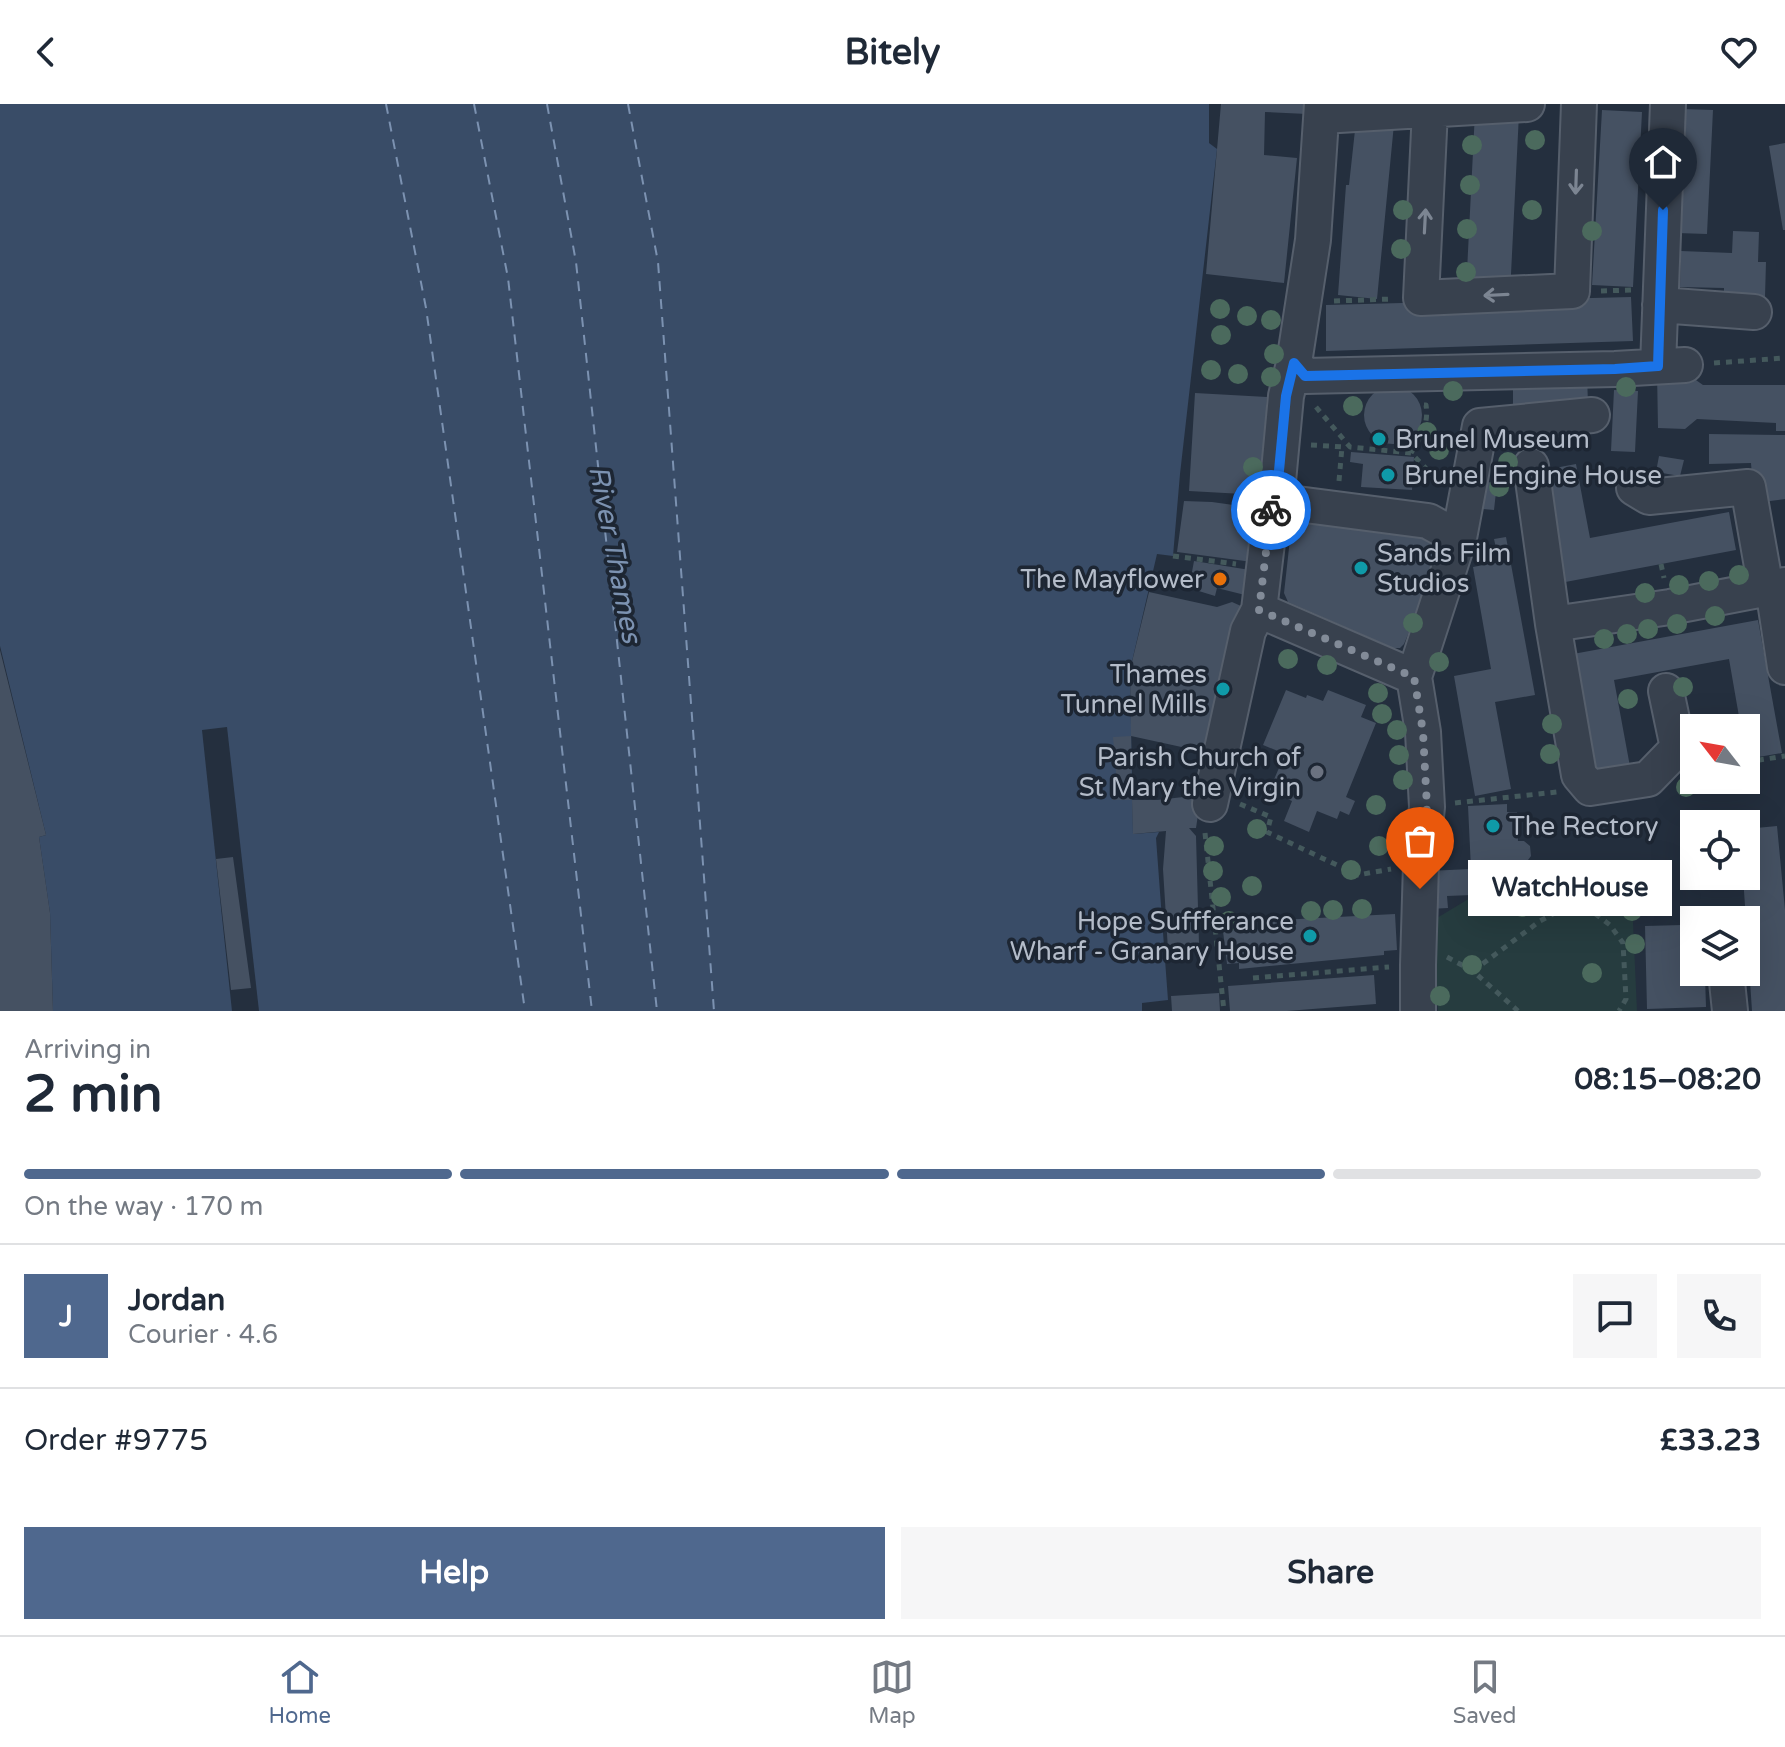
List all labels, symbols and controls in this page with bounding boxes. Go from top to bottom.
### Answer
icon: back [24,30,68,74]
icon: heart [1717,30,1761,74]
text: Bitely [845,31,940,74]
pin [1629,128,1697,210]
icon: home [1641,140,1685,184]
one-way arrow [1569,168,1584,195]
one-way arrow [1417,208,1432,235]
one-way arrow [1483,287,1510,302]
place label: Brunel Museum [1395,424,1590,455]
marker: Brunel Museum [1370,430,1388,448]
place label: Brunel Engine House [1404,460,1662,491]
water label: River Thames [581,463,649,647]
marker: Brunel Engine House [1379,466,1397,484]
courier [1231,470,1311,550]
icon: bike [1249,488,1293,532]
place label: Sands Film Studios [1377,538,1511,599]
marker: Sands Film Studios [1352,559,1370,577]
place label: The Mayflower [1020,564,1204,595]
marker: The Mayflower [1211,570,1229,588]
place label: Thames Tunnel Mills [1061,659,1207,720]
marker: Thames Tunnel Mills [1214,680,1232,698]
north arrow [1680,714,1760,794]
map controls [1680,714,1760,986]
place label: Parish Church of St Mary the Virgin [1079,742,1301,803]
marker: Parish Church of St Mary the Virgin [1308,763,1326,781]
pin [1386,807,1454,889]
button: locate [1680,810,1760,890]
place label: The Rectory [1509,811,1659,842]
marker: The Rectory [1484,817,1502,835]
icon: bag [1398,819,1442,863]
callout: WatchHouse [1468,861,1672,917]
text: WatchHouse [1492,872,1648,903]
place label: Hope Suffferance Wharf - Granary House [1010,906,1294,967]
button: layers [1680,906,1760,986]
marker: Hope Suffferance Wharf - Granary House [1301,927,1319,945]
text: Arriving in [24,1034,151,1065]
text: 08:15–08:20 [1574,1061,1761,1098]
text: 2 min [24,1063,163,1126]
text: On the way · 170 m [24,1191,263,1222]
button: chat [1573,1274,1657,1358]
button: phone [1677,1274,1761,1358]
text: Jordan [128,1282,225,1319]
text: J [59,1298,73,1335]
text: Courier · 4.6 [128,1319,278,1350]
text: Order #9775 [24,1422,208,1459]
text: £33.23 [1660,1422,1761,1459]
button: Help [24,1527,885,1619]
button: Share [901,1527,1761,1619]
tab: Home [269,1655,331,1729]
tab: Map [868,1655,916,1729]
tab: Saved [1453,1655,1516,1729]

